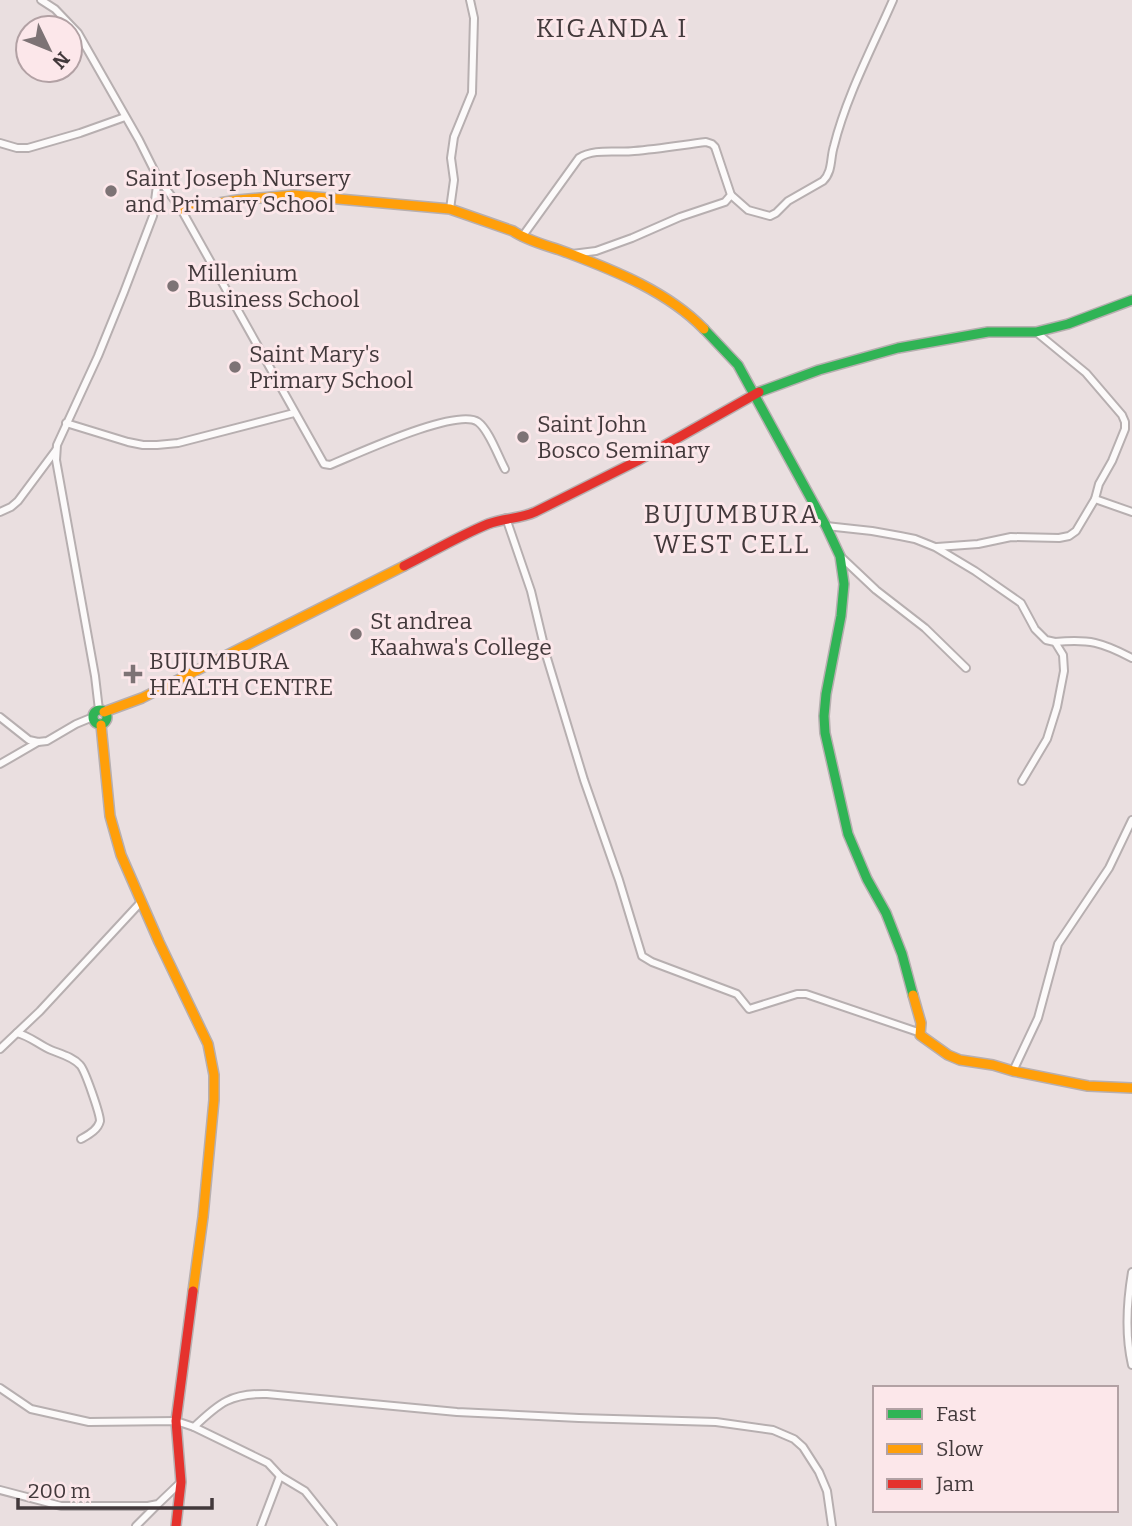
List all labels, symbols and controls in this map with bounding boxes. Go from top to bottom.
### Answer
district label: KIGANDA I [536,13,688,44]
north arrow [14,14,84,84]
text: N [47,47,74,74]
place label: Saint Joseph Nursery and Primary School [125,164,351,218]
marker: Saint Joseph Nursery and Primary School [103,183,119,199]
place label: Millenium Business School [187,259,360,313]
marker: Millenium Business School [165,278,181,294]
place label: Saint Mary's Primary School [249,340,414,394]
marker: Saint Mary's Primary School [227,359,243,375]
place label: Saint John Bosco Seminary [537,410,710,464]
marker: Saint John Bosco Seminary [515,429,531,445]
district label: BUJUMBURA WEST CELL [644,499,820,560]
place label: St andrea Kaahwa's College [370,607,552,661]
marker: St andrea Kaahwa's College [348,626,364,642]
place label: BUJUMBURA HEALTH CENTRE [149,647,333,701]
marker: BUJUMBURA HEALTH CENTRE [123,664,143,684]
legend [873,1386,1118,1512]
text: Fast [936,1401,977,1427]
text: Slow [936,1436,983,1462]
scale bar [18,1466,212,1510]
text: Jam [935,1471,974,1497]
text: 200 m [28,1478,91,1504]

